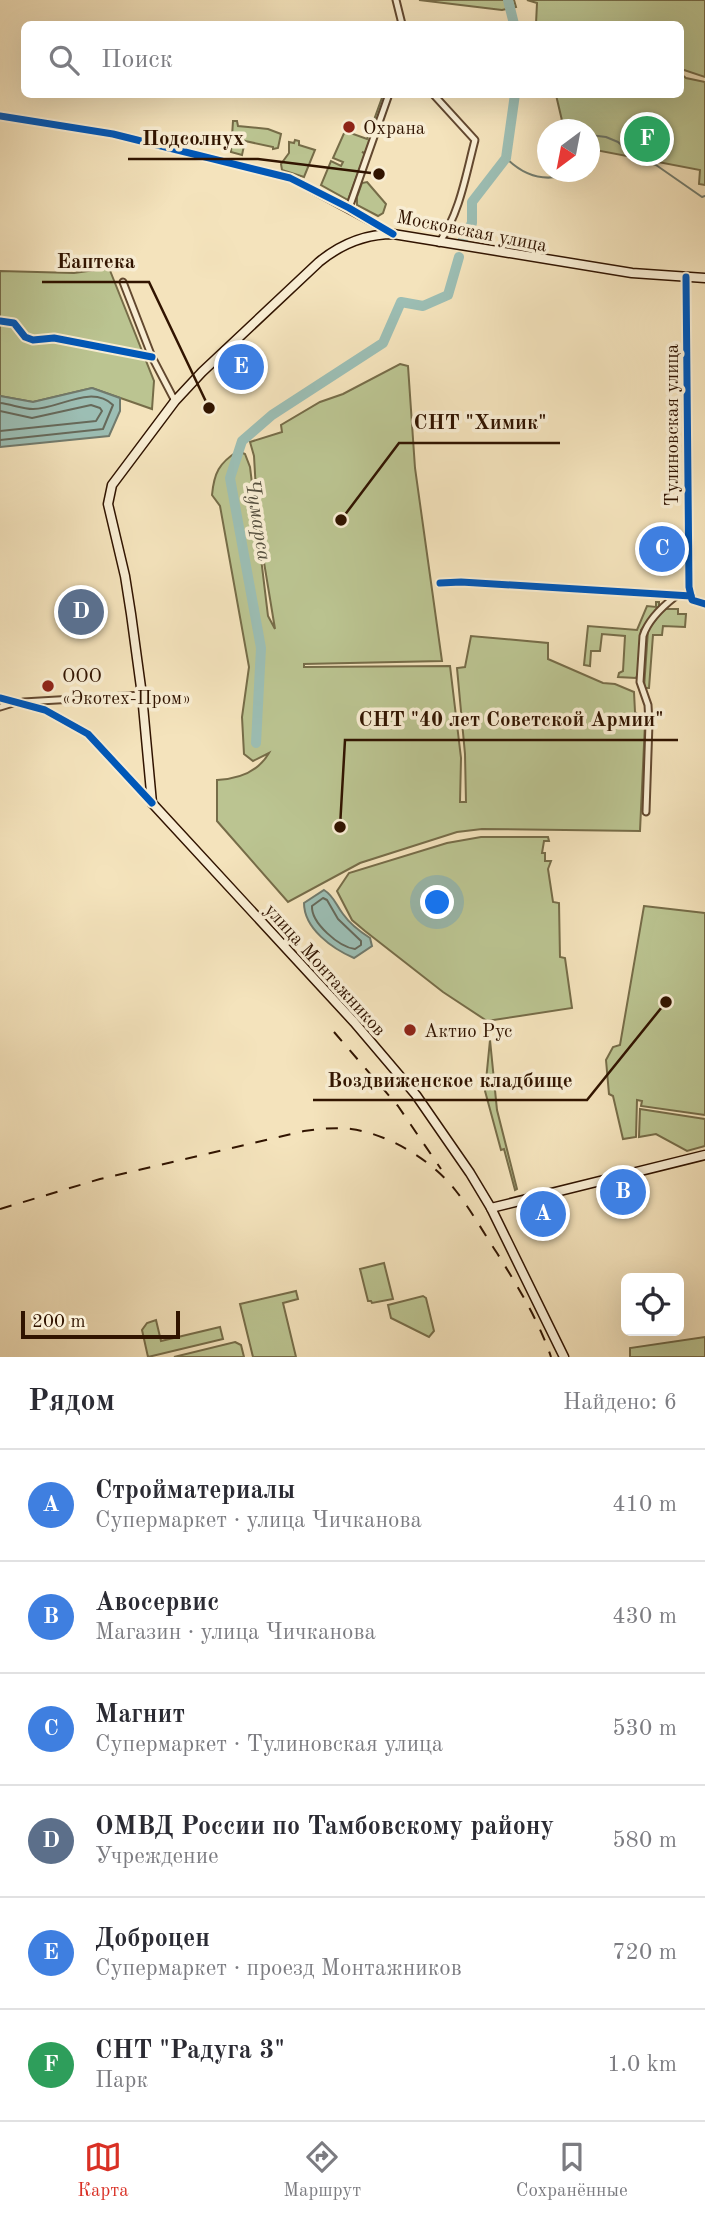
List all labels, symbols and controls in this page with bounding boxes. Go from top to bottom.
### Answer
search box [21,21,684,98]
icon: search [45,41,83,79]
text: Поиск [101,47,173,73]
pin: F [624,113,670,165]
callout: Подсолнух [128,117,258,159]
marker: Охрана [341,119,357,135]
north arrow [537,119,600,182]
place label: Охрана [363,120,426,139]
text: Подсолнух [142,129,244,150]
street label: Московская улица [395,209,549,256]
callout: Еаптека [42,240,149,282]
text: Еаптека [57,252,136,273]
pin: E [218,341,264,393]
street label: Тулиновская улица [664,343,683,506]
callout: СНТ "Химик" [399,401,560,443]
text: СНТ "Химик" [414,413,546,434]
water label: Чумарса [241,478,274,563]
pin: C [639,523,685,575]
pin: D [58,586,104,638]
place label: ООО «Экотех-Пром» [62,668,191,709]
marker: ООО «Экотех-Пром» [40,678,56,694]
callout: СНТ "40 лет Советской Армии" [345,698,678,740]
text: СНТ "40 лет Советской Армии" [359,710,663,731]
your location [420,885,454,919]
street label: улица Монтажников [260,901,388,1040]
marker: Актио Рус [402,1022,418,1038]
place label: Актио Рус [424,1023,512,1042]
callout: Воздвиженское кладбище [313,1058,587,1100]
text: Воздвиженское кладбище [327,1071,573,1092]
pin: B [600,1166,646,1218]
pin: A [520,1188,566,1240]
map controls [621,1273,684,1336]
button: locate [621,1273,684,1336]
scale bar [21,1308,180,1340]
text: 200 m [32,1313,85,1332]
text: Рядом [28,1387,115,1417]
text: Найдено: 6 [563,1391,677,1414]
text: Стройматериалы [95,1478,295,1504]
text: A [42,1493,60,1516]
text: 410 m [612,1493,677,1516]
text: Супермаркет · улица Чичканова [95,1509,422,1532]
text: Авосервис [95,1590,219,1616]
text: B [43,1605,59,1628]
text: 430 m [612,1605,677,1628]
text: Магазин · улица Чичканова [95,1621,376,1644]
text: Магнит [95,1702,185,1728]
text: C [43,1717,59,1740]
text: 530 m [612,1717,677,1740]
text: Супермаркет · Тулиновская улица [95,1733,443,1756]
text: ОМВД России по Тамбовскому району [95,1814,554,1840]
text: D [42,1829,60,1852]
text: 580 m [612,1829,677,1852]
text: Учреждение [95,1845,219,1868]
text: Доброцен [95,1926,210,1952]
text: E [43,1941,59,1964]
text: 720 m [612,1941,677,1964]
text: Супермаркет · проезд Монтажников [95,1957,462,1980]
text: СНТ "Радуга 3" [95,2038,285,2064]
text: F [43,2053,59,2076]
text: 1.0 km [607,2053,677,2076]
text: Парк [95,2069,148,2092]
tab: Карта [77,2138,129,2203]
tab: Маршрут [283,2138,361,2203]
tab: Сохранённые [516,2138,628,2203]

